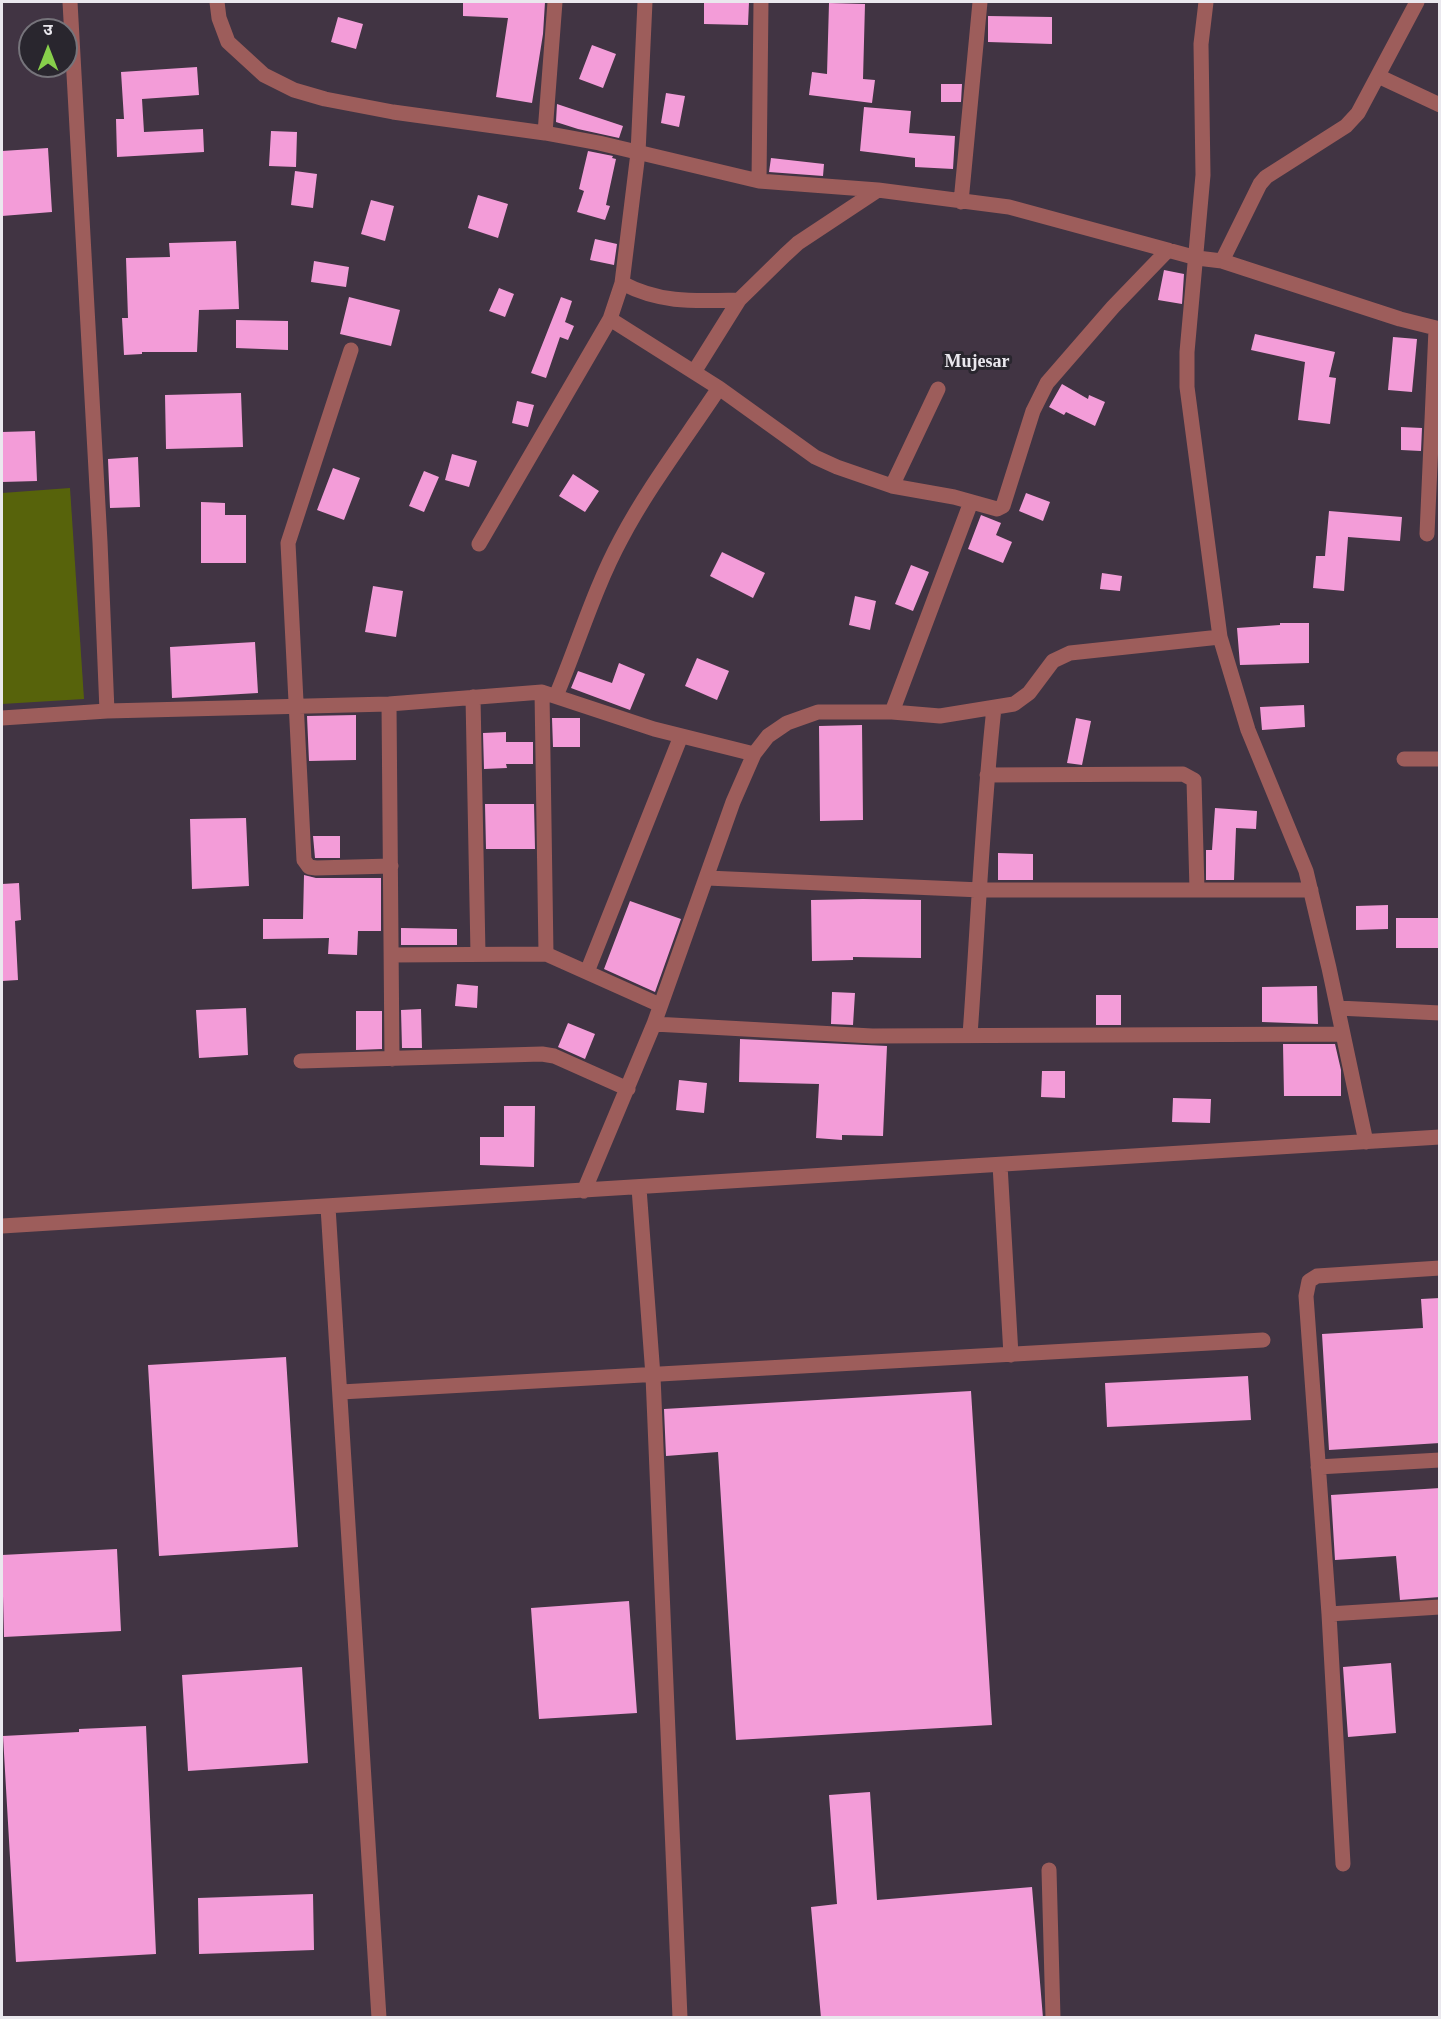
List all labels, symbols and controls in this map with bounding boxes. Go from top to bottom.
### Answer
north arrow [18,18,78,78]
text: उ [43,21,53,42]
district label: Mujesar [941,351,1013,373]

